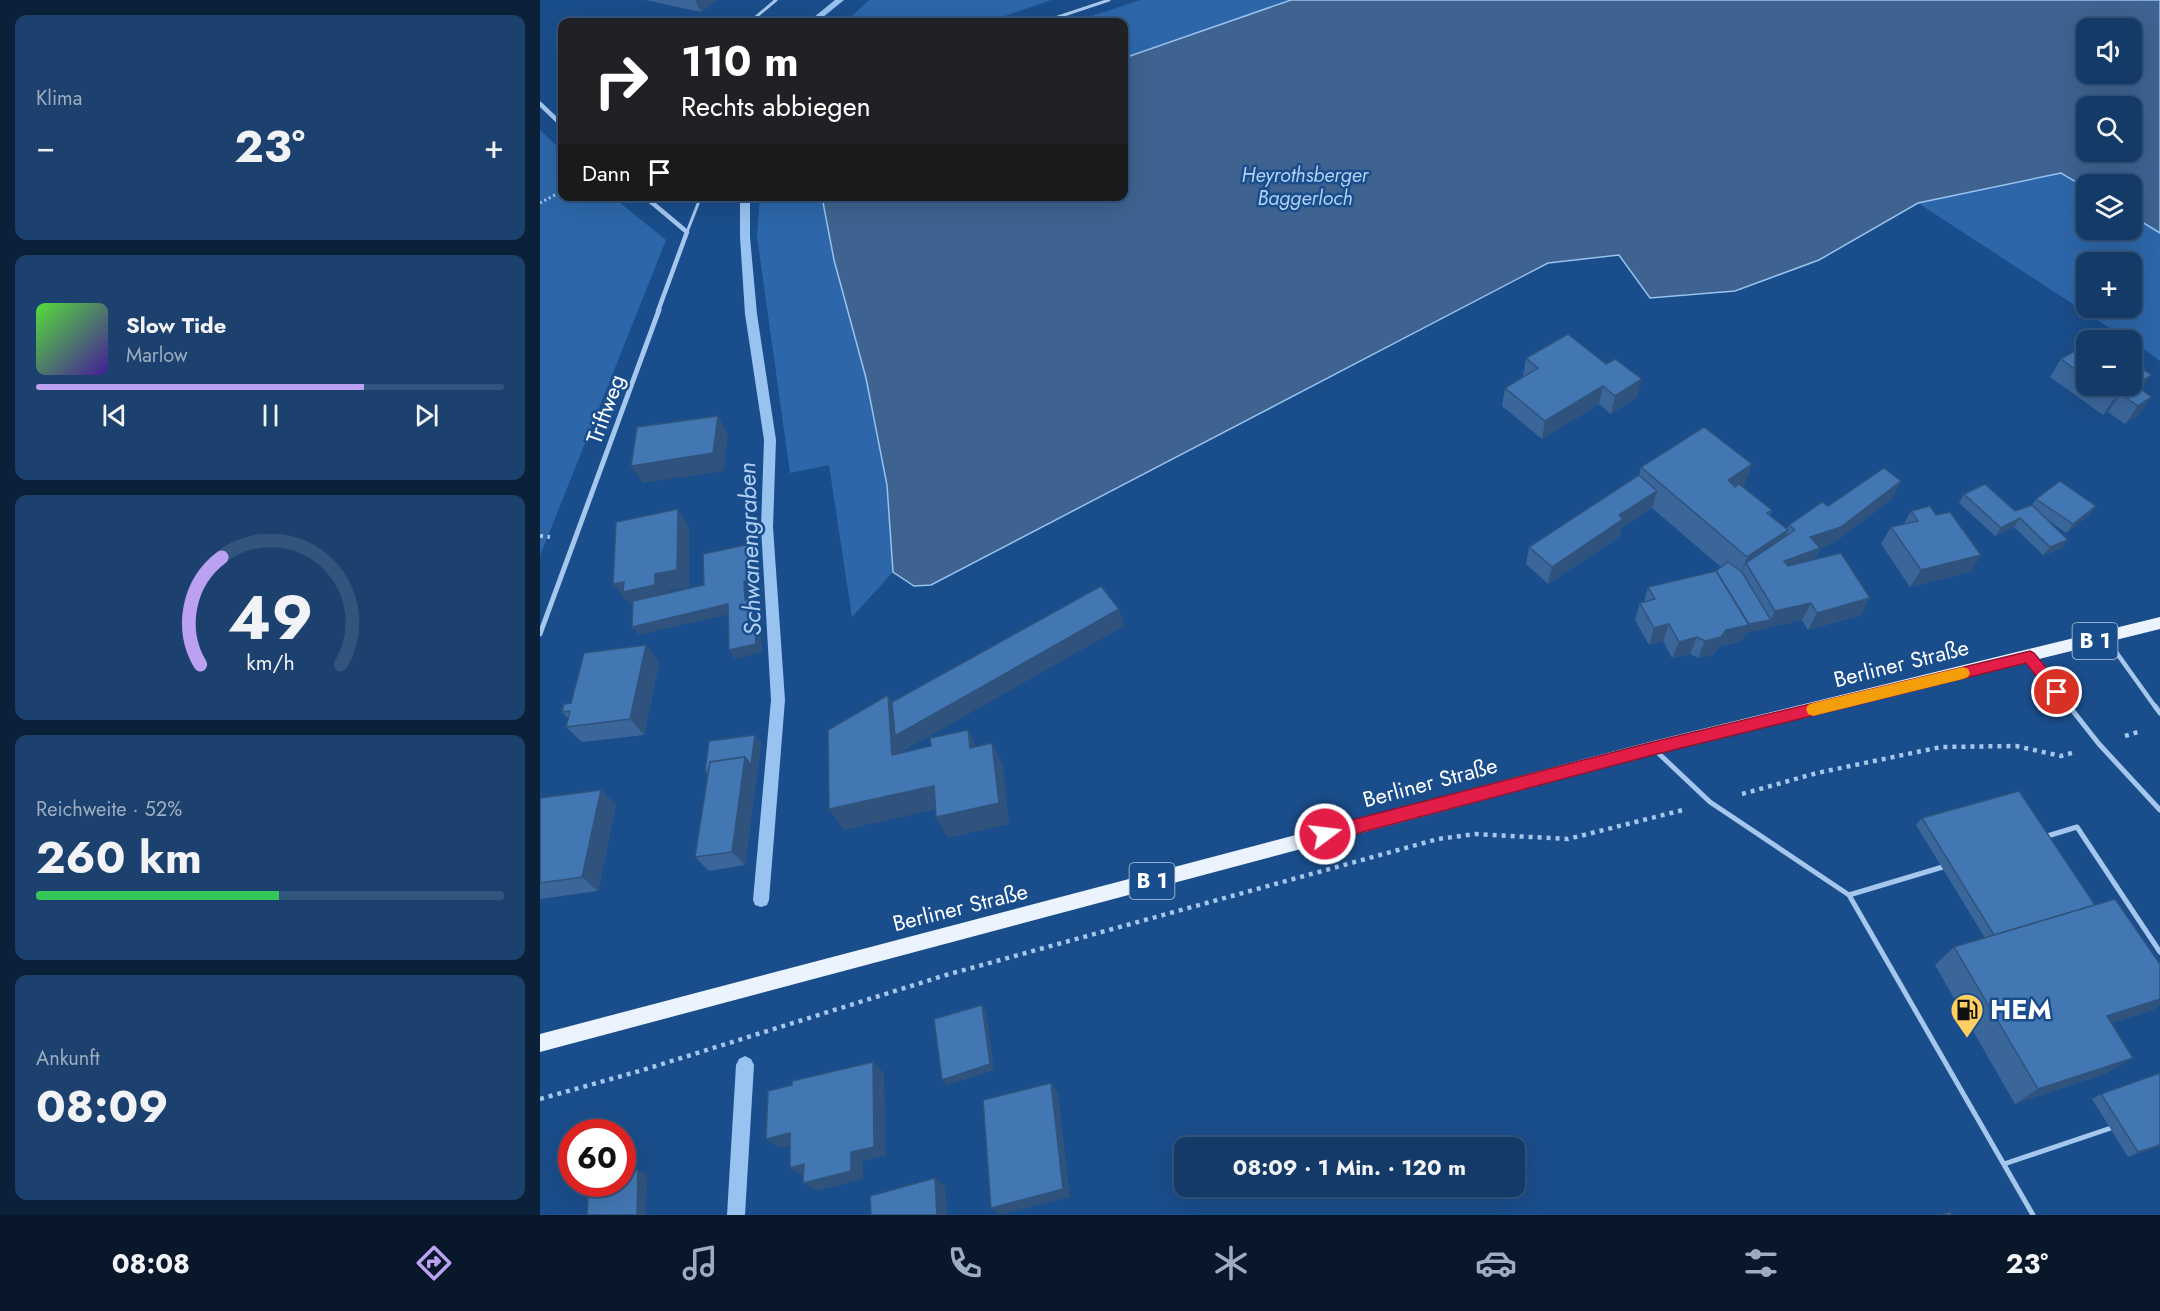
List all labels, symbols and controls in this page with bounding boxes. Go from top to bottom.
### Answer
map controls [2076,18,2142,396]
button: sound [2076,18,2142,84]
text: 110 m [681,31,799,92]
icon: right [582,42,660,120]
text: Klima [36,84,82,113]
text: Rechts abbiegen [681,87,871,126]
button: search [2076,96,2142,162]
text: 23° [234,114,305,179]
text: − [36,123,55,170]
text: + [484,123,504,170]
icon: arrive [643,156,676,189]
text: Dann [582,157,631,189]
water label: Heyrothsberger Baggerloch [1242,161,1370,213]
button: layers [2076,174,2142,240]
button: + [2076,252,2142,318]
text: Slow Tide [126,309,226,341]
button: − [2076,330,2142,396]
text: Marlow [126,341,188,370]
street label: Triftweg [578,370,632,448]
icon: previous [98,399,131,432]
icon: pause [254,399,287,432]
icon: next [410,399,443,432]
water label: Schwanengraben [729,462,770,636]
text: 49 [227,572,313,662]
road number: B 1 [2072,623,2118,659]
street label: Berliner Straße [1830,631,1972,695]
text: km/h [246,647,294,678]
pin [2031,666,2082,717]
icon: arrive [2040,675,2073,708]
street label: Berliner Straße [1359,749,1501,815]
text: Reichweite · 52% [36,795,182,824]
position arrow [1293,802,1357,866]
text: 260 km [36,825,202,890]
road number: B 1 [1130,863,1174,899]
street label: Berliner Straße [889,875,1031,939]
place label: HEM [1990,990,2052,1029]
fuel station icon: HEM [1949,992,1985,1039]
text: Ankunft [36,1044,100,1073]
text: 08:09 [36,1074,168,1139]
speed limit sign: 60 [558,1119,636,1197]
text: 08:09 · 1 Min. · 120 m [1233,1151,1466,1183]
icon: directions [413,1242,455,1284]
icon: music [679,1242,721,1284]
icon: phone [944,1242,986,1284]
icon: climate [1210,1242,1252,1284]
icon: car [1475,1242,1517,1284]
icon: filters [1740,1242,1782,1284]
text: 08:08 [112,1244,190,1283]
text: 23° [2006,1244,2048,1283]

